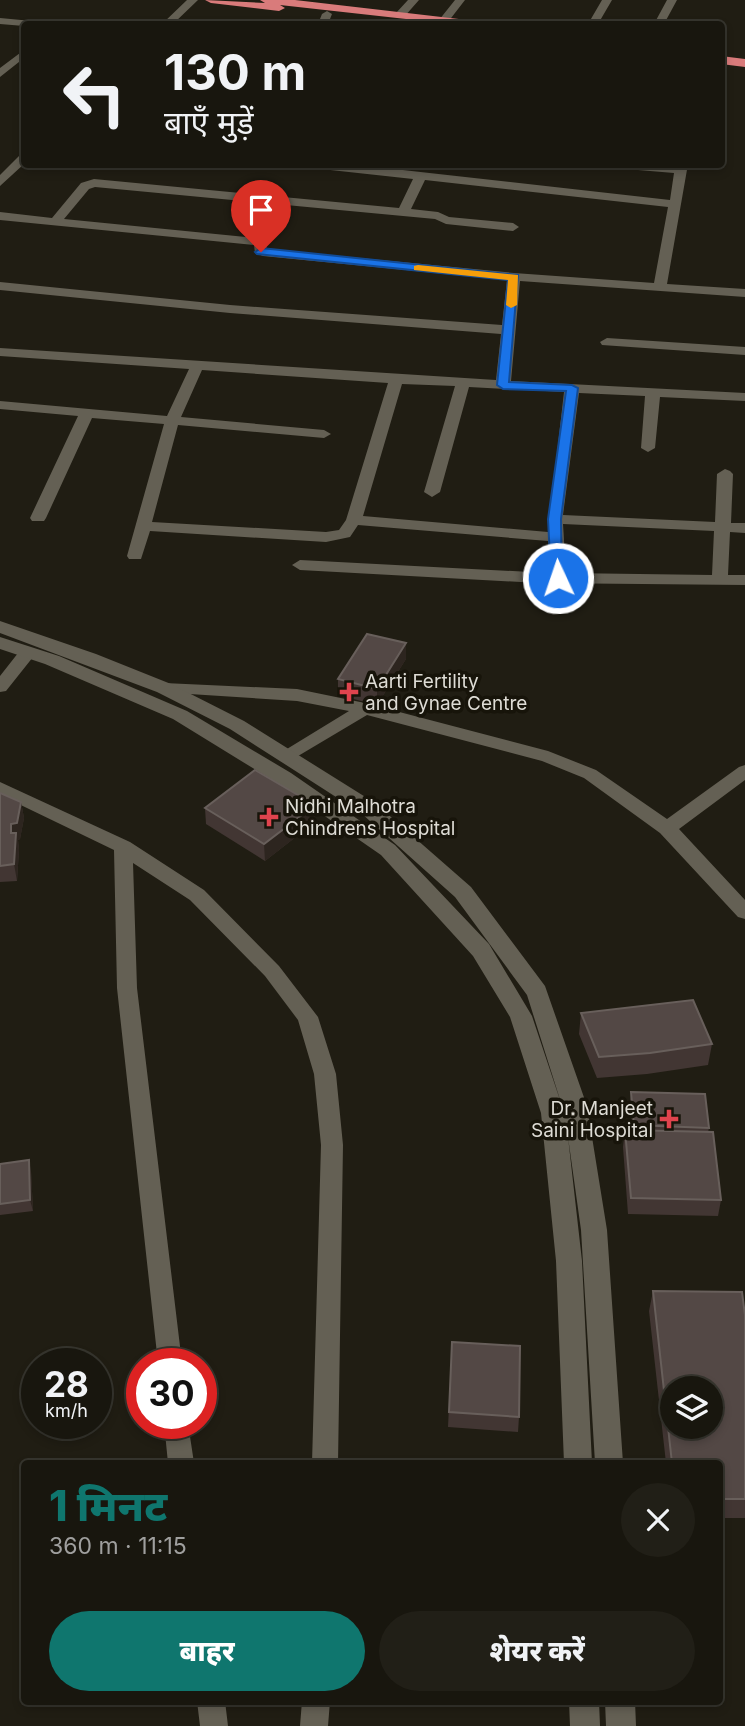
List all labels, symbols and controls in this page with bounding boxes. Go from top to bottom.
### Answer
text: 130 m [164,43,306,102]
icon: left [49,49,140,140]
text: बाएँ मुड़ें [164,103,254,142]
pin [231,180,291,252]
icon: arrive [242,191,280,229]
position arrow [521,541,595,615]
place label: Aarti Fertility and Gynae Centre [365,670,527,715]
marker: Aarti Fertility and Gynae Centre [339,682,359,702]
place label: Nidhi Malhotra Chindrens Hospital [285,795,455,840]
marker: Nidhi Malhotra Chindrens Hospital [259,807,279,827]
place label: Dr. Manjeet Saini Hospital [531,1097,653,1142]
marker: Dr. Manjeet Saini Hospital [659,1109,679,1129]
speed limit sign: 30 [126,1348,217,1439]
text: 28 [44,1363,89,1405]
map controls [660,1376,723,1439]
button: layers [660,1376,723,1439]
text: km/h [45,1400,88,1421]
text: 1 मिनट [49,1480,167,1531]
button: close [621,1483,695,1557]
text: 360 m · 11:15 [49,1532,187,1560]
button: बाहर [49,1611,365,1691]
button: शेयर करें [379,1611,695,1691]

